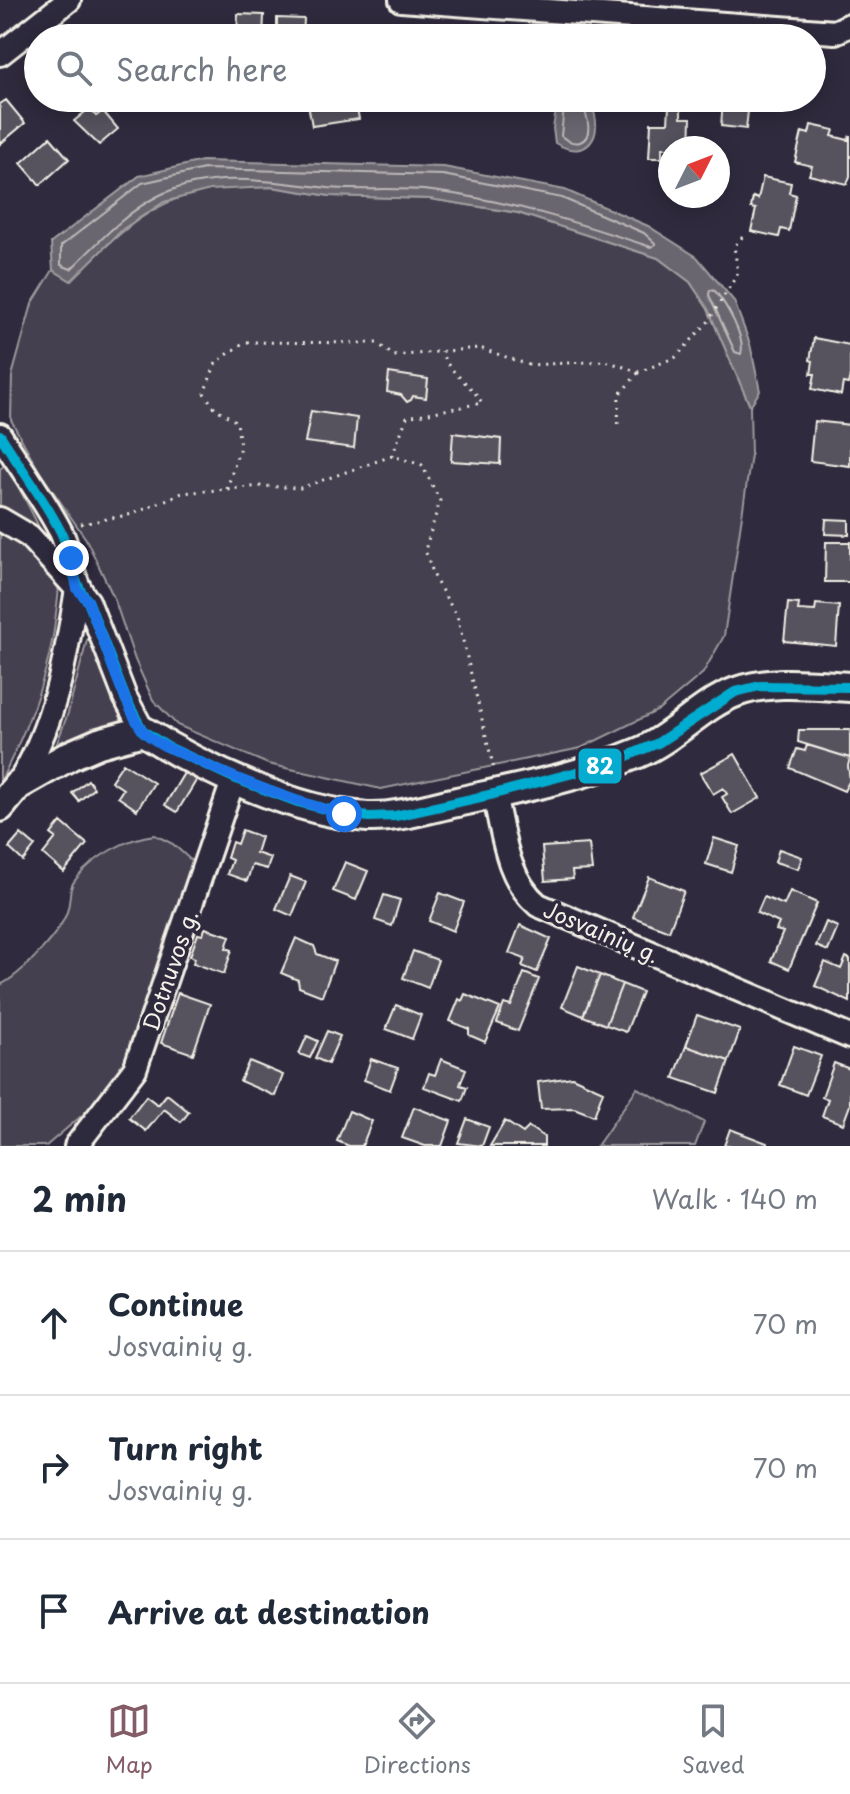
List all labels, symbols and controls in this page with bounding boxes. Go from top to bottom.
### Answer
search box [24,24,826,112]
icon: search [52,46,96,90]
text: Search here [116,46,288,91]
north arrow [658,136,730,208]
route end [53,540,89,576]
line badge: 82 [577,747,623,785]
text: 82 [586,748,614,781]
route start [326,796,362,832]
street label: Josvainių g. [539,892,665,970]
street label: Dotnuvos g. [133,905,205,1035]
text: 2 min [32,1172,127,1224]
text: Walk · 140 m [652,1179,818,1218]
text: Continue [108,1281,243,1326]
icon: ahead [32,1301,76,1345]
text: 70 m [753,1304,818,1343]
text: Josvainių g. [108,1326,253,1365]
text: Turn right [108,1425,263,1470]
icon: right [32,1445,76,1489]
text: 70 m [753,1448,818,1487]
text: Josvainių g. [108,1470,253,1509]
icon: arrive [32,1589,76,1633]
text: Arrive at destination [108,1589,430,1634]
tab: Map [106,1699,153,1780]
tab: Directions [364,1699,471,1780]
tab: Saved [682,1699,744,1780]

